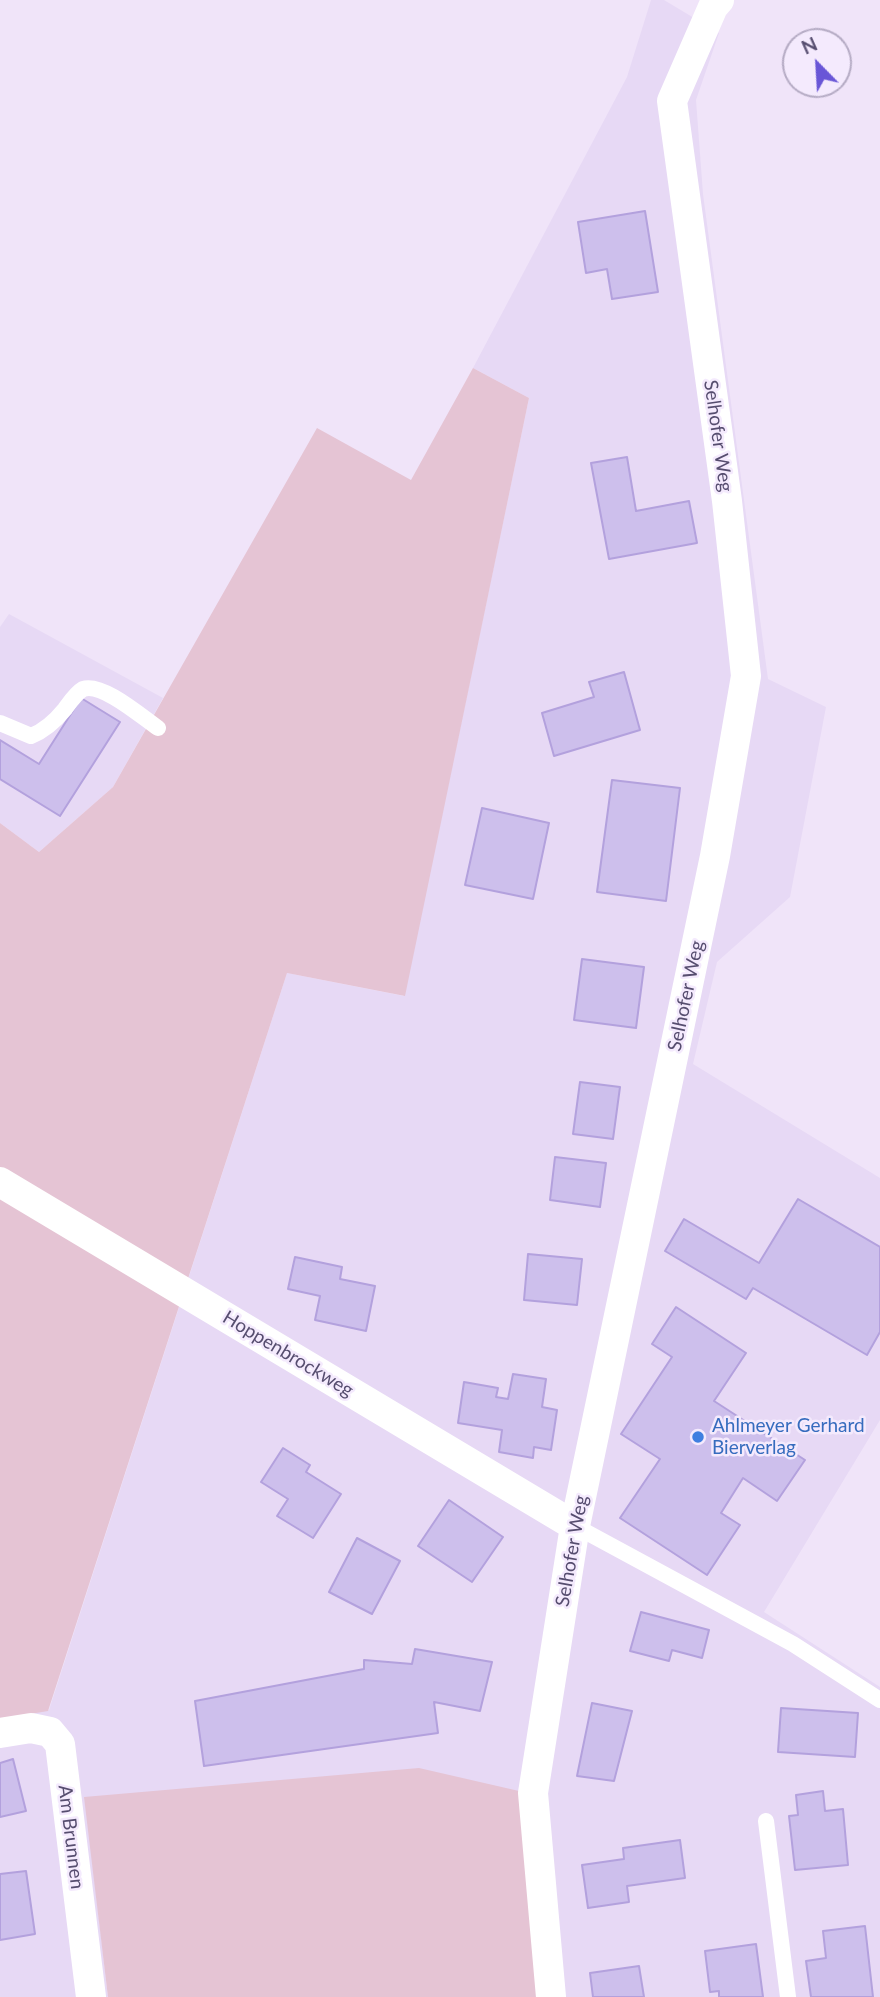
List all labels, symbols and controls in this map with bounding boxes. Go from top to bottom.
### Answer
north arrow [782,28,852,98]
text: N [798,32,820,59]
street label: Selhofer Weg [699,379,737,493]
street label: Selhofer Weg [663,939,709,1053]
street label: Hoppenbrockweg [219,1306,357,1402]
place label: Ahlmeyer Gerhard Bierverlag [712,1415,865,1459]
marker: Ahlmeyer Gerhard Bierverlag [690,1429,706,1445]
street label: Selhofer Weg [551,1494,593,1608]
street label: Am Brunnen [53,1784,89,1890]

